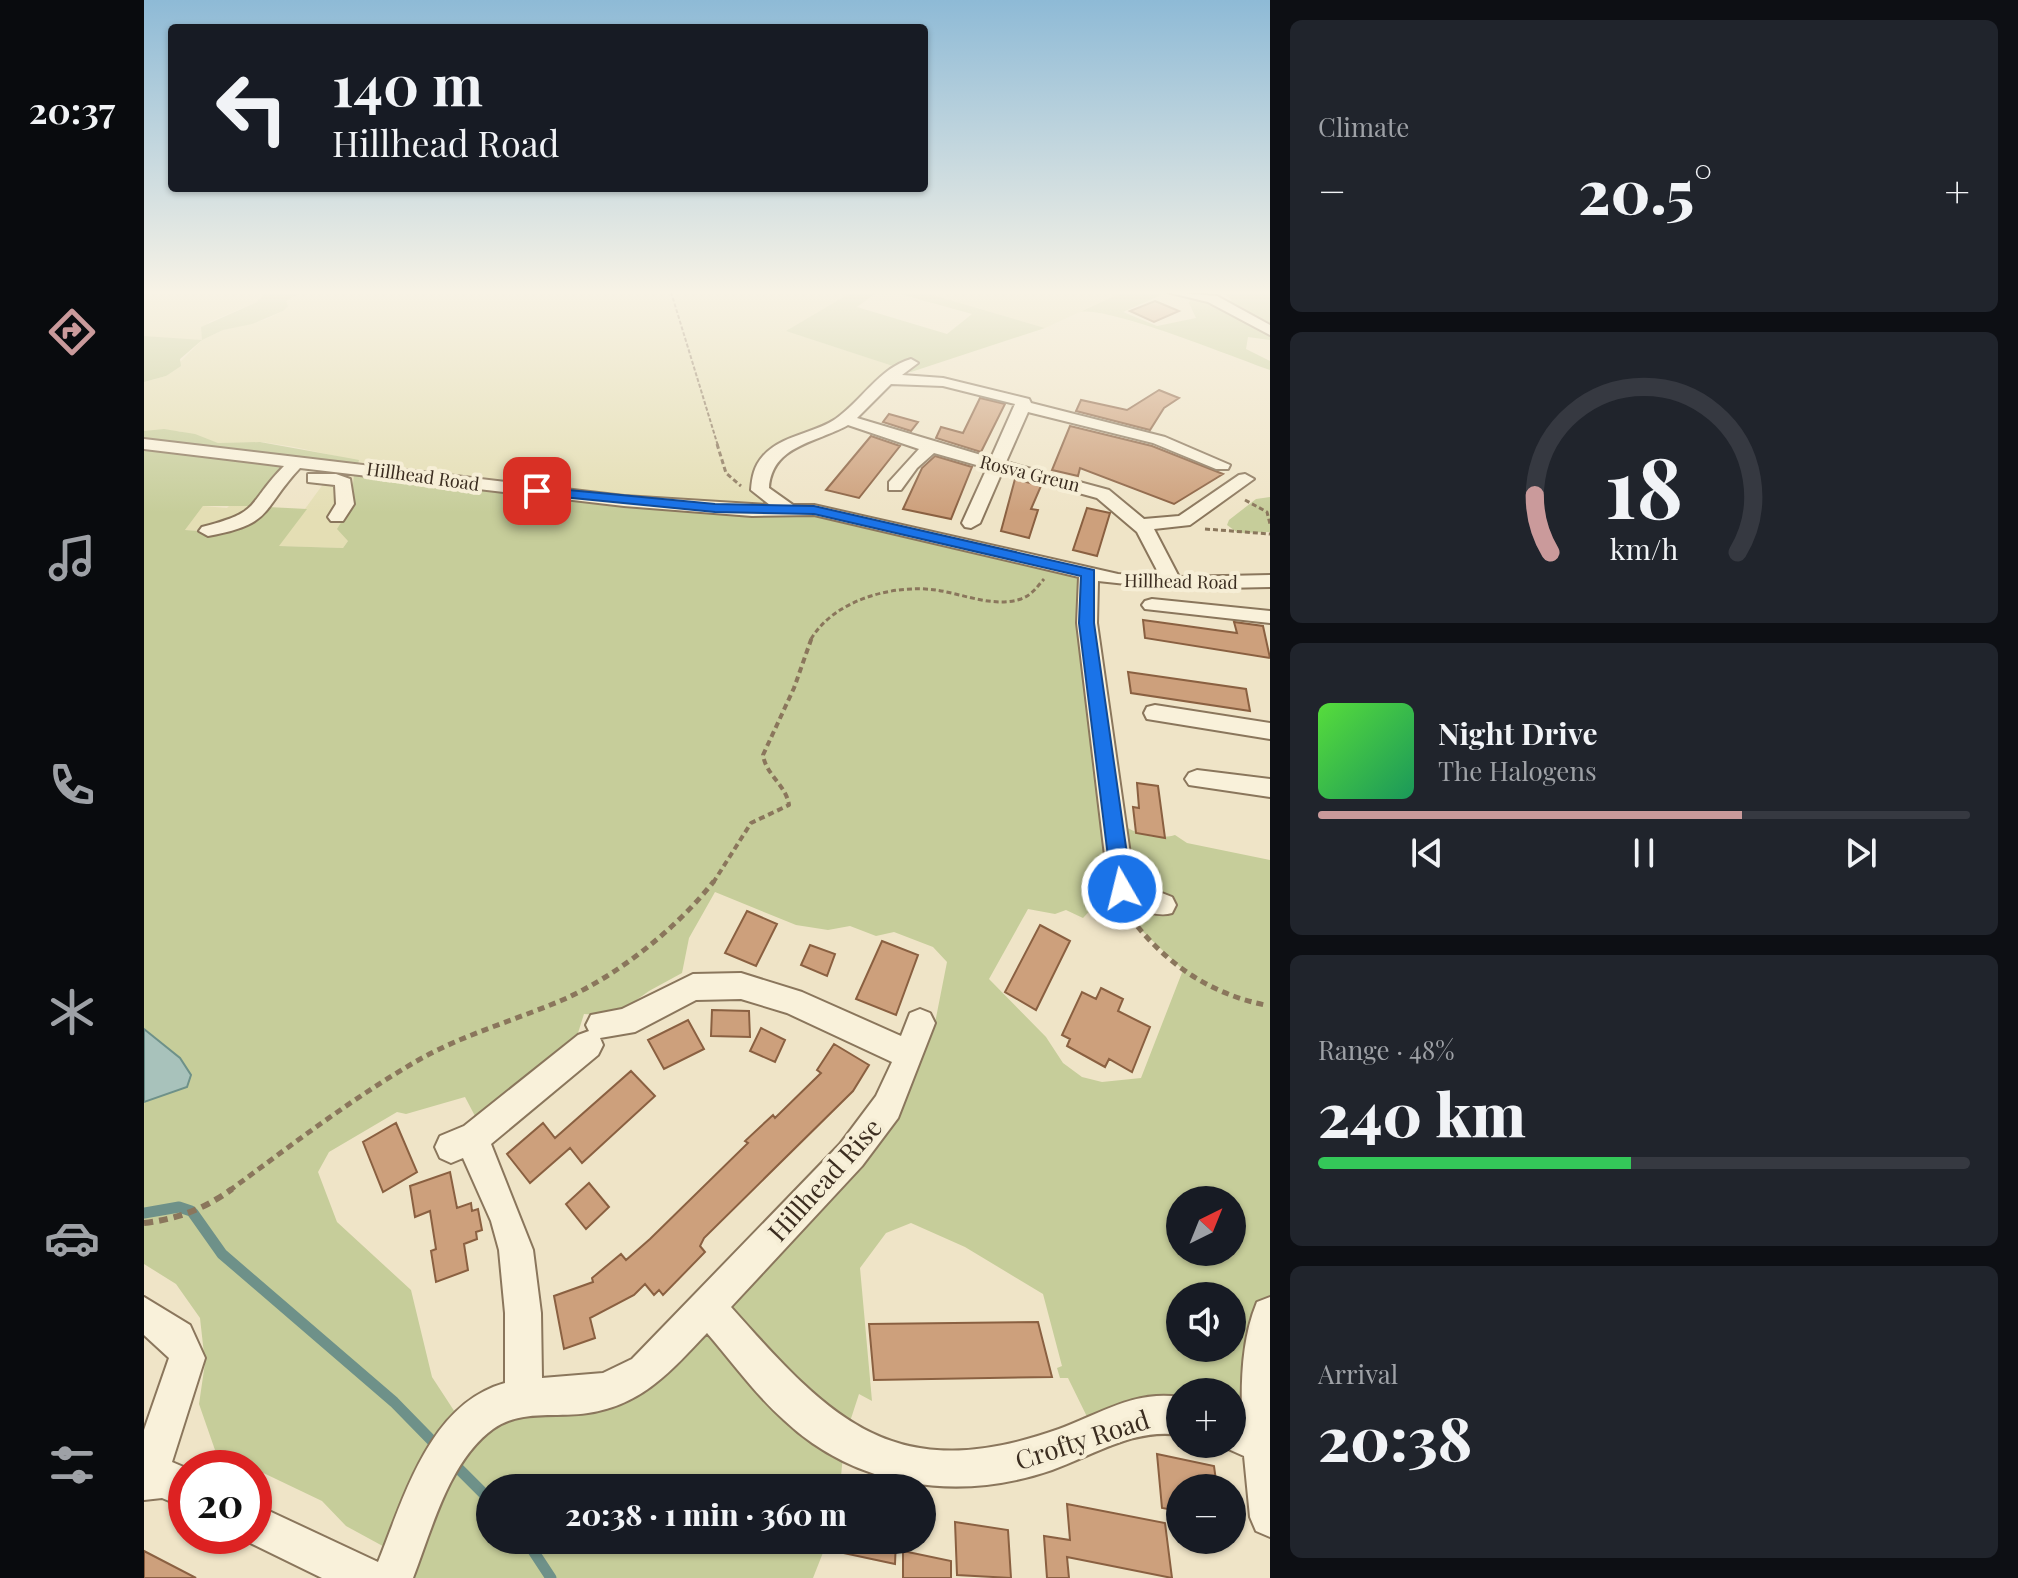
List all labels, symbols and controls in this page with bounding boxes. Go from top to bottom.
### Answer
text: 140 m [332,46,483,121]
icon: left [200,56,304,160]
text: 20:37 [29,85,115,133]
text: Climate [1318,109,1409,144]
text: Hillhead Road [332,118,559,166]
text: 20.5° [1578,149,1712,229]
text: − [1318,160,1346,219]
text: + [1944,160,1970,219]
icon: directions [44,304,100,360]
text: 18 [1605,429,1683,540]
street label: Rosva Greun [978,449,1083,497]
street label: Hillhead Road [365,456,482,496]
pin [503,457,571,525]
icon: arrive [515,469,559,513]
icon: music [44,530,100,586]
text: km/h [1610,530,1678,568]
street label: Hillhead Road [1124,568,1239,594]
text: Night Drive [1438,713,1598,753]
text: The Halogens [1438,753,1597,788]
icon: phone [44,757,100,813]
icon: previous [1405,831,1449,875]
icon: pause [1622,831,1666,875]
icon: next [1839,831,1883,875]
position arrow [1080,847,1164,931]
icon: climate [44,984,100,1040]
text: Range · 48% [1318,1032,1455,1067]
text: 240 km [1318,1072,1526,1152]
street label: Hillhead Rise [759,1110,889,1248]
north arrow [1166,1186,1246,1266]
map controls [1166,1186,1246,1554]
icon: car [44,1210,100,1266]
button: sound [1166,1282,1246,1362]
text: Arrival [1318,1356,1398,1391]
button: + [1166,1378,1246,1458]
text: 20:38 [1318,1396,1472,1476]
street label: Crofty Road [1010,1401,1154,1477]
icon: filters [44,1437,100,1493]
speed limit sign: 20 [168,1450,272,1554]
button: − [1166,1474,1246,1554]
text: 20:38 · 1 min · 360 m [565,1494,847,1534]

